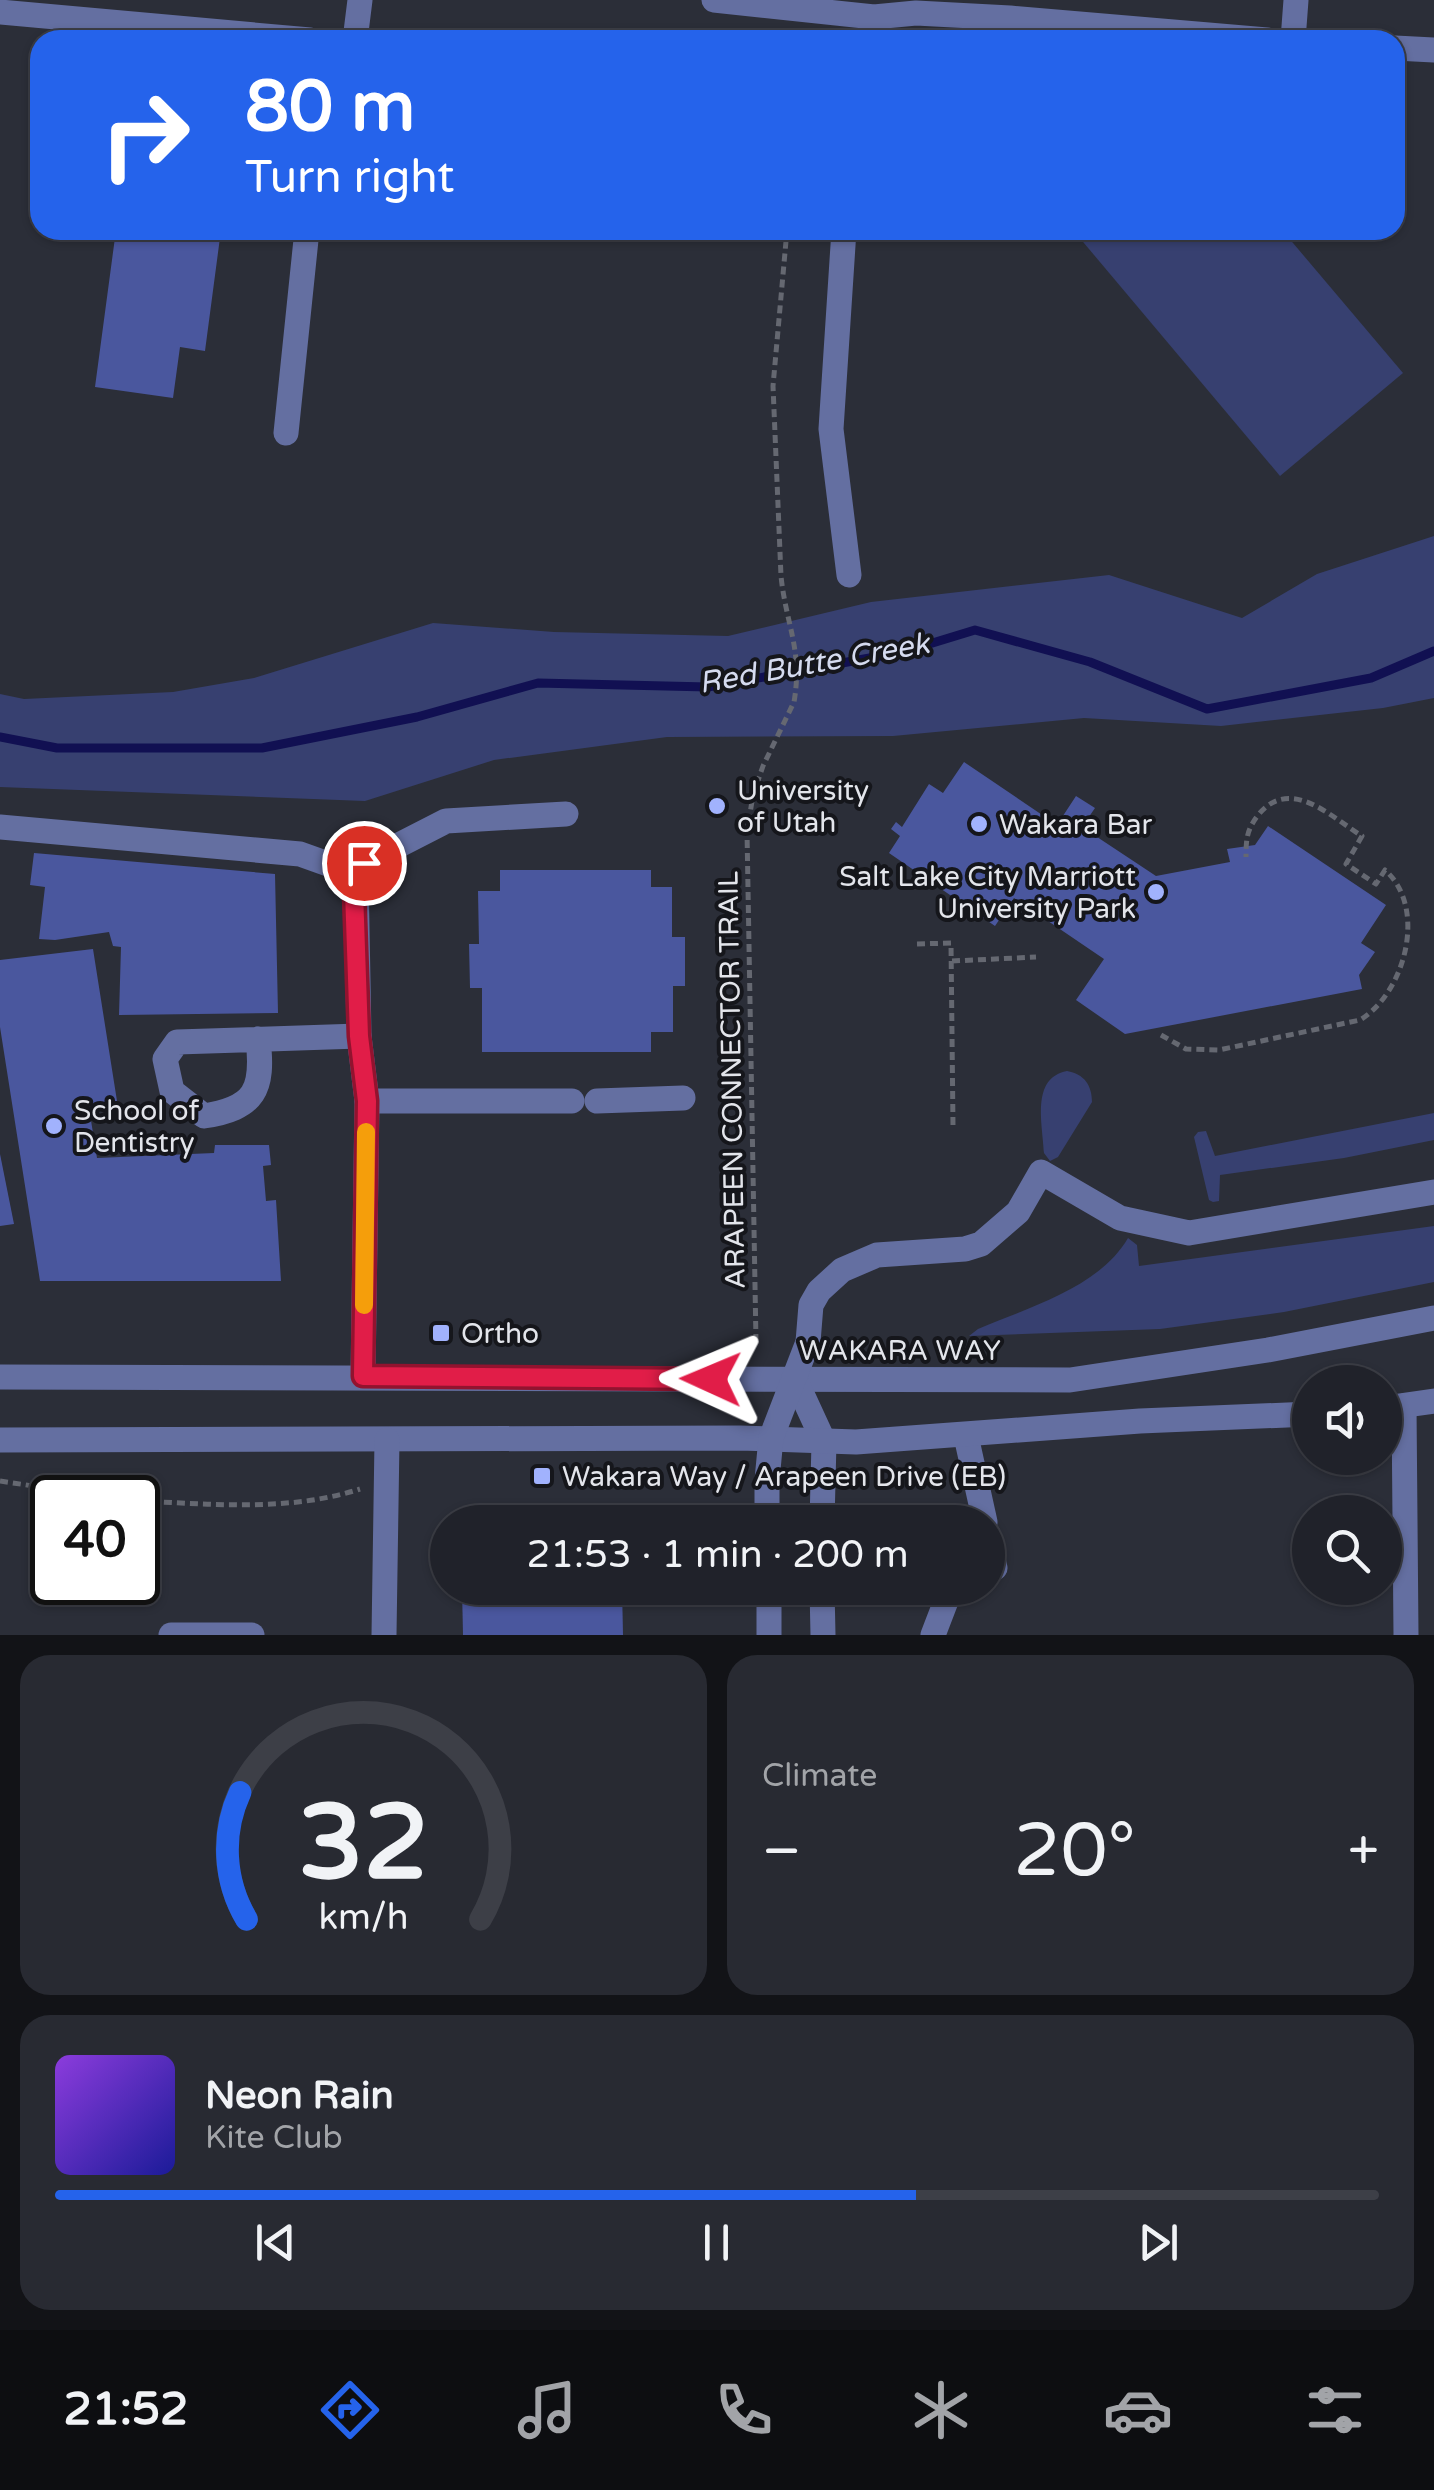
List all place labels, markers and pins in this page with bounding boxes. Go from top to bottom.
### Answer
place label: University of Utah [737,774,869,840]
marker: University of Utah [706,795,728,817]
place label: Wakara Bar [999,808,1153,842]
marker: Wakara Bar [968,813,990,835]
pin [322,821,407,906]
place label: Salt Lake City Marriott University Park [839,860,1136,926]
marker: Salt Lake City Marriott University Park [1145,881,1167,903]
place label: School of Dentistry [74,1094,199,1160]
marker: School of Dentistry [43,1115,65,1137]
place label: Ortho [461,1317,539,1351]
marker: Ortho [430,1322,452,1344]
place label: Wakara Way / Arapeen Drive (EB) [562,1460,1006,1494]
marker: Wakara Way / Arapeen Drive (EB) [531,1465,553,1487]

